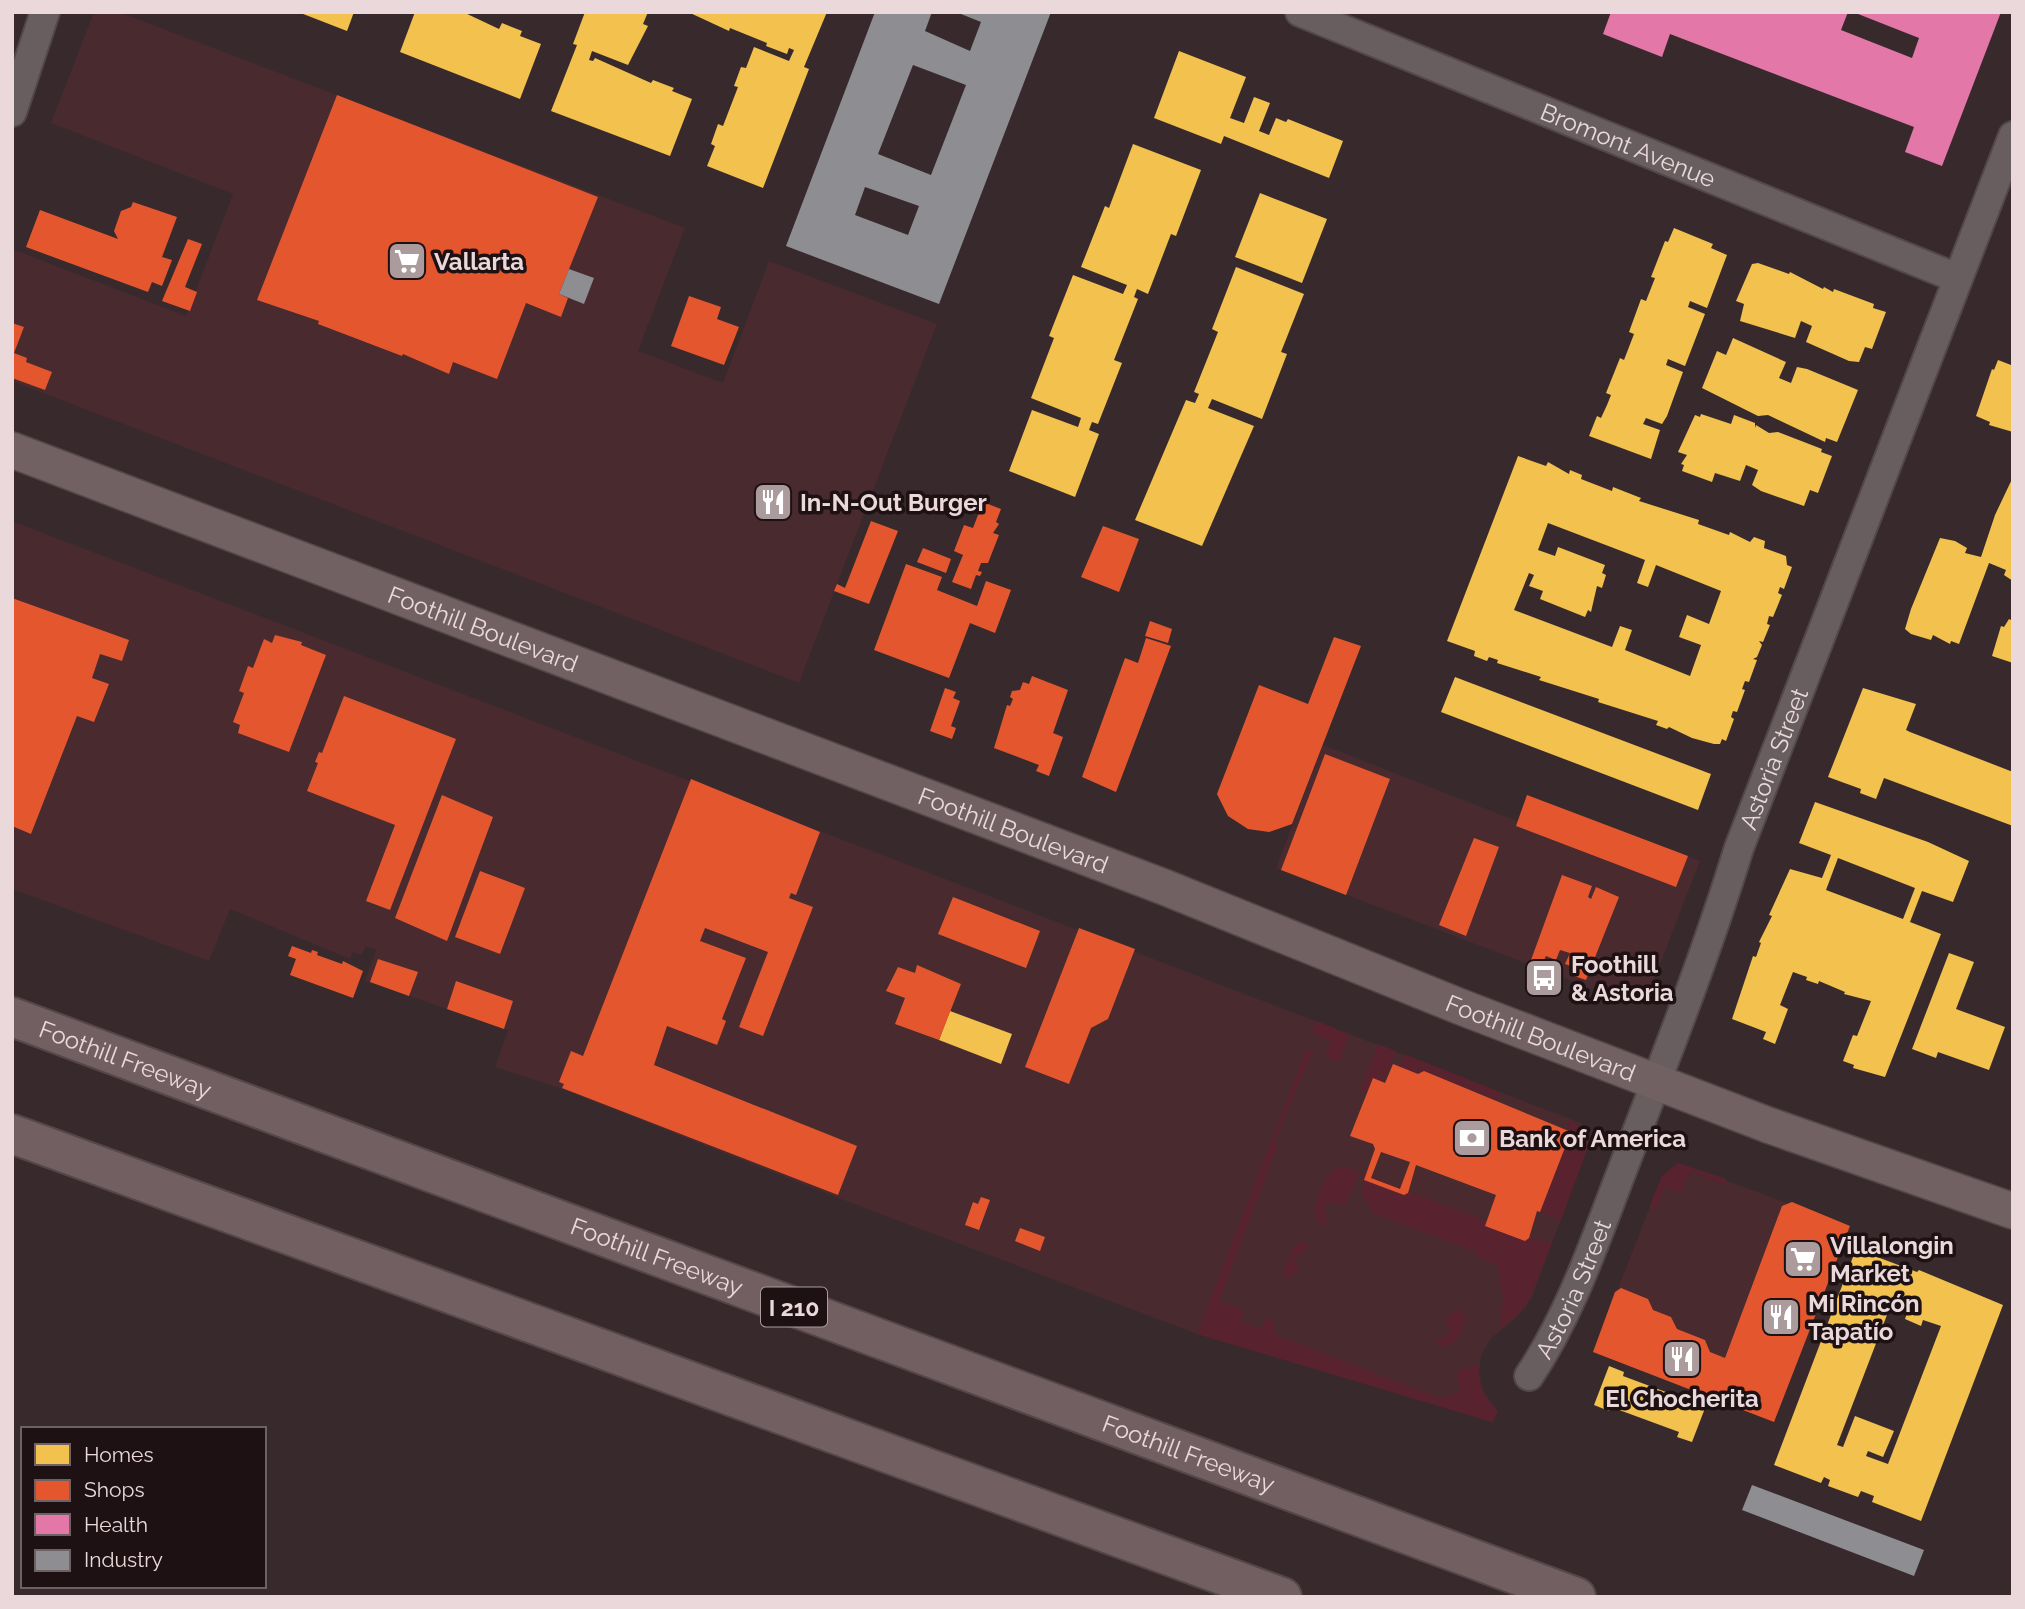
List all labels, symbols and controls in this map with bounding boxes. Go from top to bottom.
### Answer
street label: Bromont Avenue [1536,96,1720,193]
supermarket icon: Vallarta [386,240,428,282]
place label: Vallarta [434,247,524,276]
restaurant icon: In-N-Out Burger [752,481,794,523]
place label: In-N-Out Burger [800,488,987,517]
street label: Foothill Boulevard [384,580,582,678]
street label: Astoria Street [1733,684,1814,833]
street label: Foothill Boulevard [914,781,1112,879]
place label: Foothill & Astoria [1571,950,1674,1007]
bus stop icon: Foothill & Astoria [1523,957,1565,999]
street label: Foothill Boulevard [1442,988,1640,1087]
street label: Foothill Freeway [35,1014,216,1104]
bank icon: Bank of America [1451,1117,1493,1159]
place label: Bank of America [1499,1124,1686,1153]
street label: Foothill Freeway [567,1211,747,1301]
street label: Astoria Street [1529,1215,1617,1363]
place label: Villalongin Market [1830,1231,1954,1288]
supermarket icon: Villalongin Market [1782,1238,1824,1280]
road number: I 210 [761,1288,827,1326]
place label: Mi Rincón Tapatío [1808,1289,1920,1346]
restaurant icon: Mi Rincón Tapatío [1760,1296,1802,1338]
restaurant icon: El Chocherita [1661,1338,1703,1380]
place label: El Chocherita [1605,1384,1759,1413]
street label: Foothill Freeway [1099,1408,1279,1499]
legend [21,1427,266,1588]
text: Homes [84,1442,154,1467]
text: Shops [84,1477,145,1502]
text: Health [84,1512,148,1537]
text: Industry [84,1547,163,1572]

